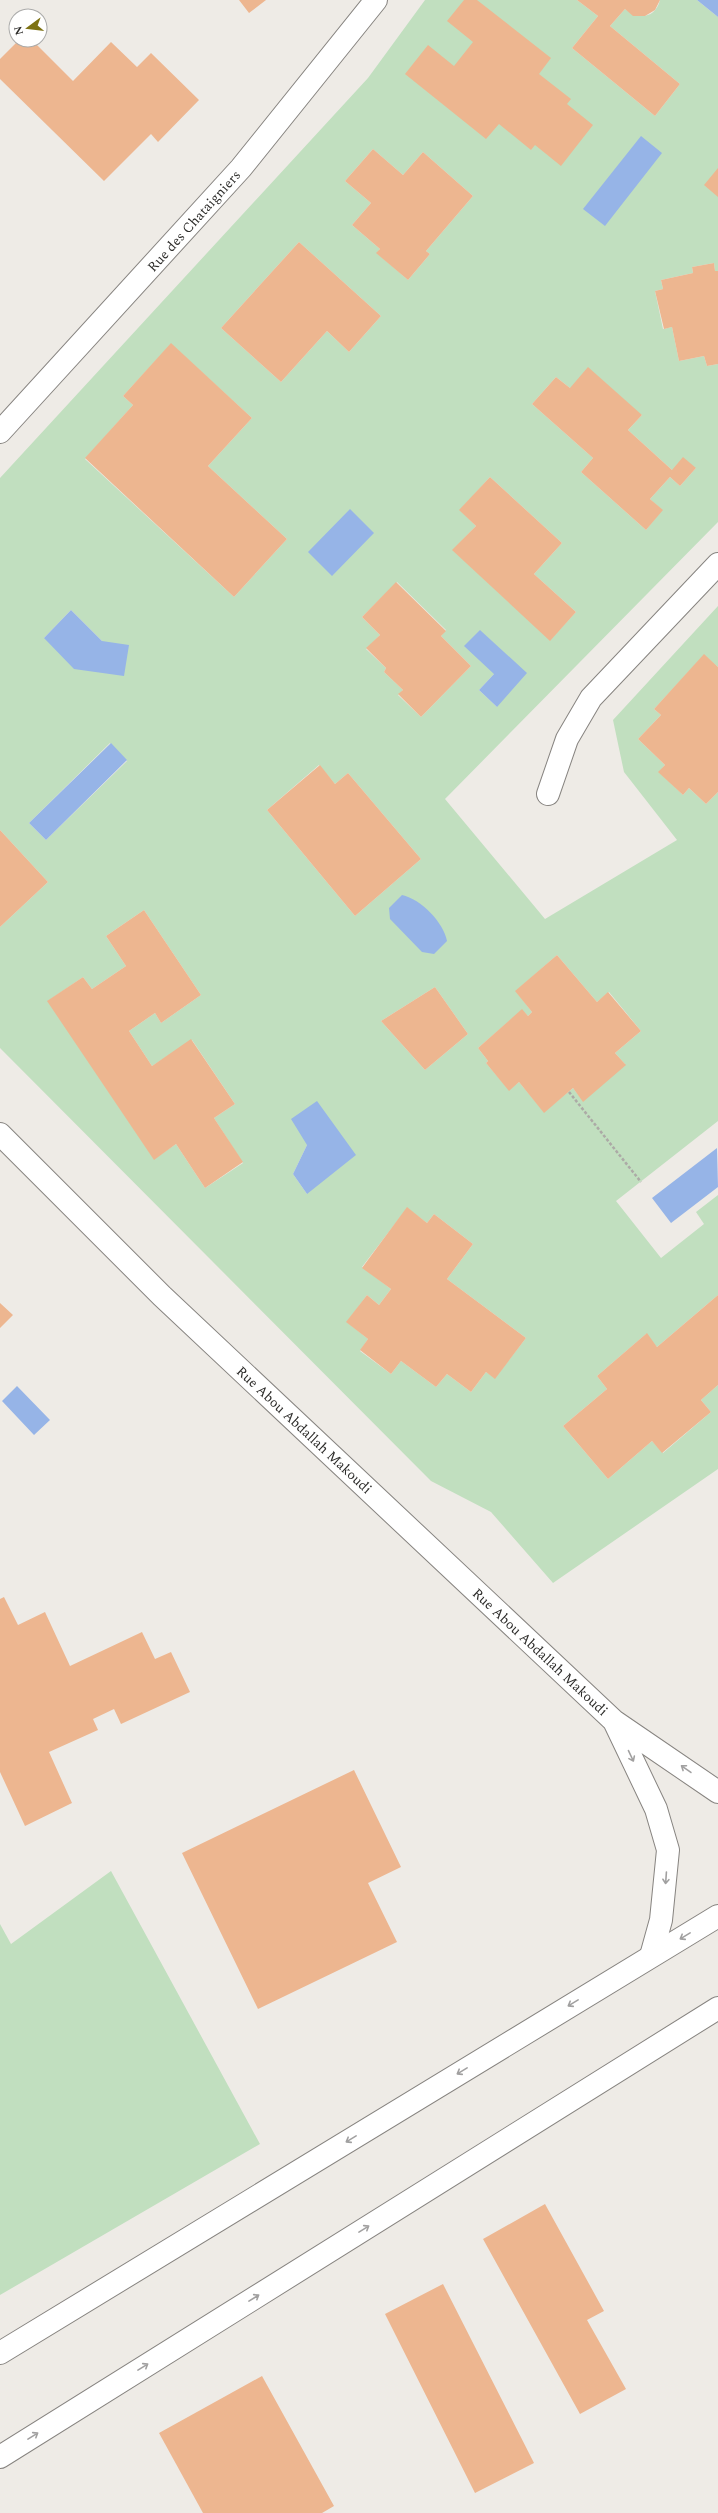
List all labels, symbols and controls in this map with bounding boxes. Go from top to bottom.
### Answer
north arrow [8,8,48,48]
text: N [9,24,28,37]
street label: Rue des Chataigniers [142,165,246,277]
street label: Rue Abou Abdallah Makoudi [231,1361,377,1499]
street label: Rue Abou Abdallah Makoudi [467,1583,613,1721]
one-way arrow [628,1750,635,1762]
one-way arrow [681,1765,692,1773]
one-way arrow [663,1871,670,1884]
one-way arrow [679,1932,691,1940]
one-way arrow [567,2000,579,2008]
one-way arrow [457,2067,468,2075]
one-way arrow [345,2135,357,2143]
one-way arrow [358,2225,370,2233]
one-way arrow [248,2294,259,2302]
one-way arrow [137,2363,148,2371]
one-way arrow [27,2432,38,2440]

